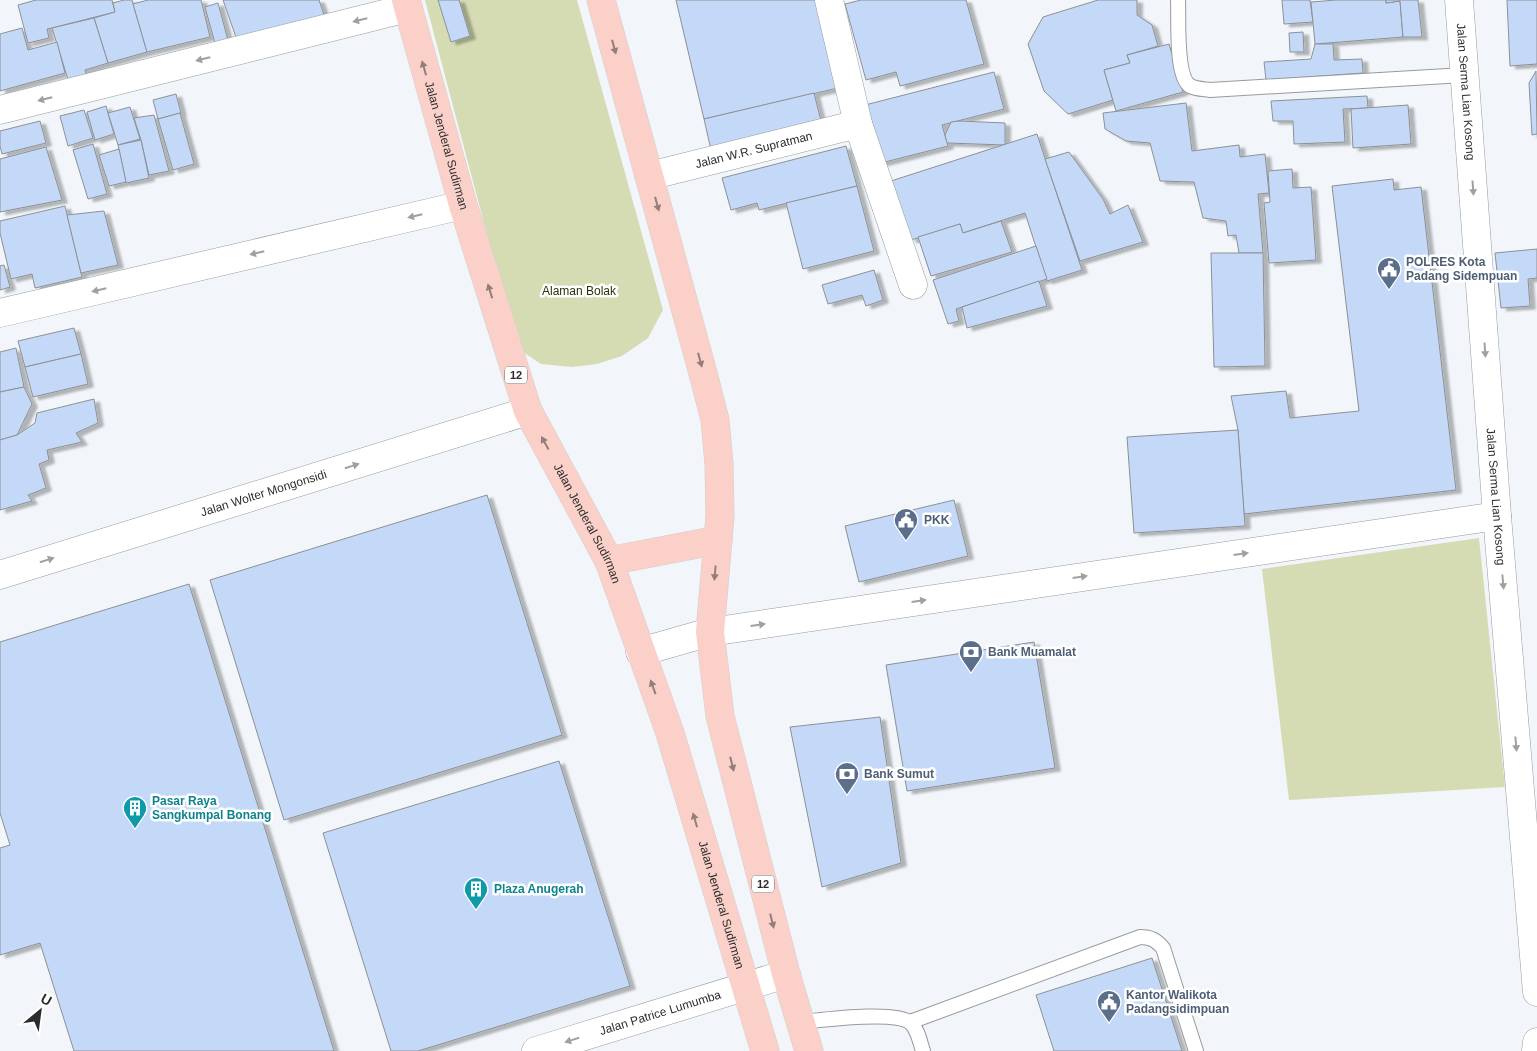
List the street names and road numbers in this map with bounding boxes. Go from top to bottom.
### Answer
street label: Jalan Serma Lian Kosong [1454,23,1478,161]
street label: Jalan Jenderal Sudirman [422,80,471,212]
street label: Jalan W.R. Supratman [694,129,814,171]
road number: 12 [505,366,527,384]
street label: Jalan Serma Lian Kosong [1484,427,1508,566]
street label: Jalan Jenderal Sudirman [551,461,623,585]
street label: Jalan Wolter Mongonsidi [199,467,328,519]
street label: Jalan Jenderal Sudirman [696,839,747,970]
road number: 12 [752,876,774,892]
street label: Jalan Patrice Lumumba [598,987,723,1038]

